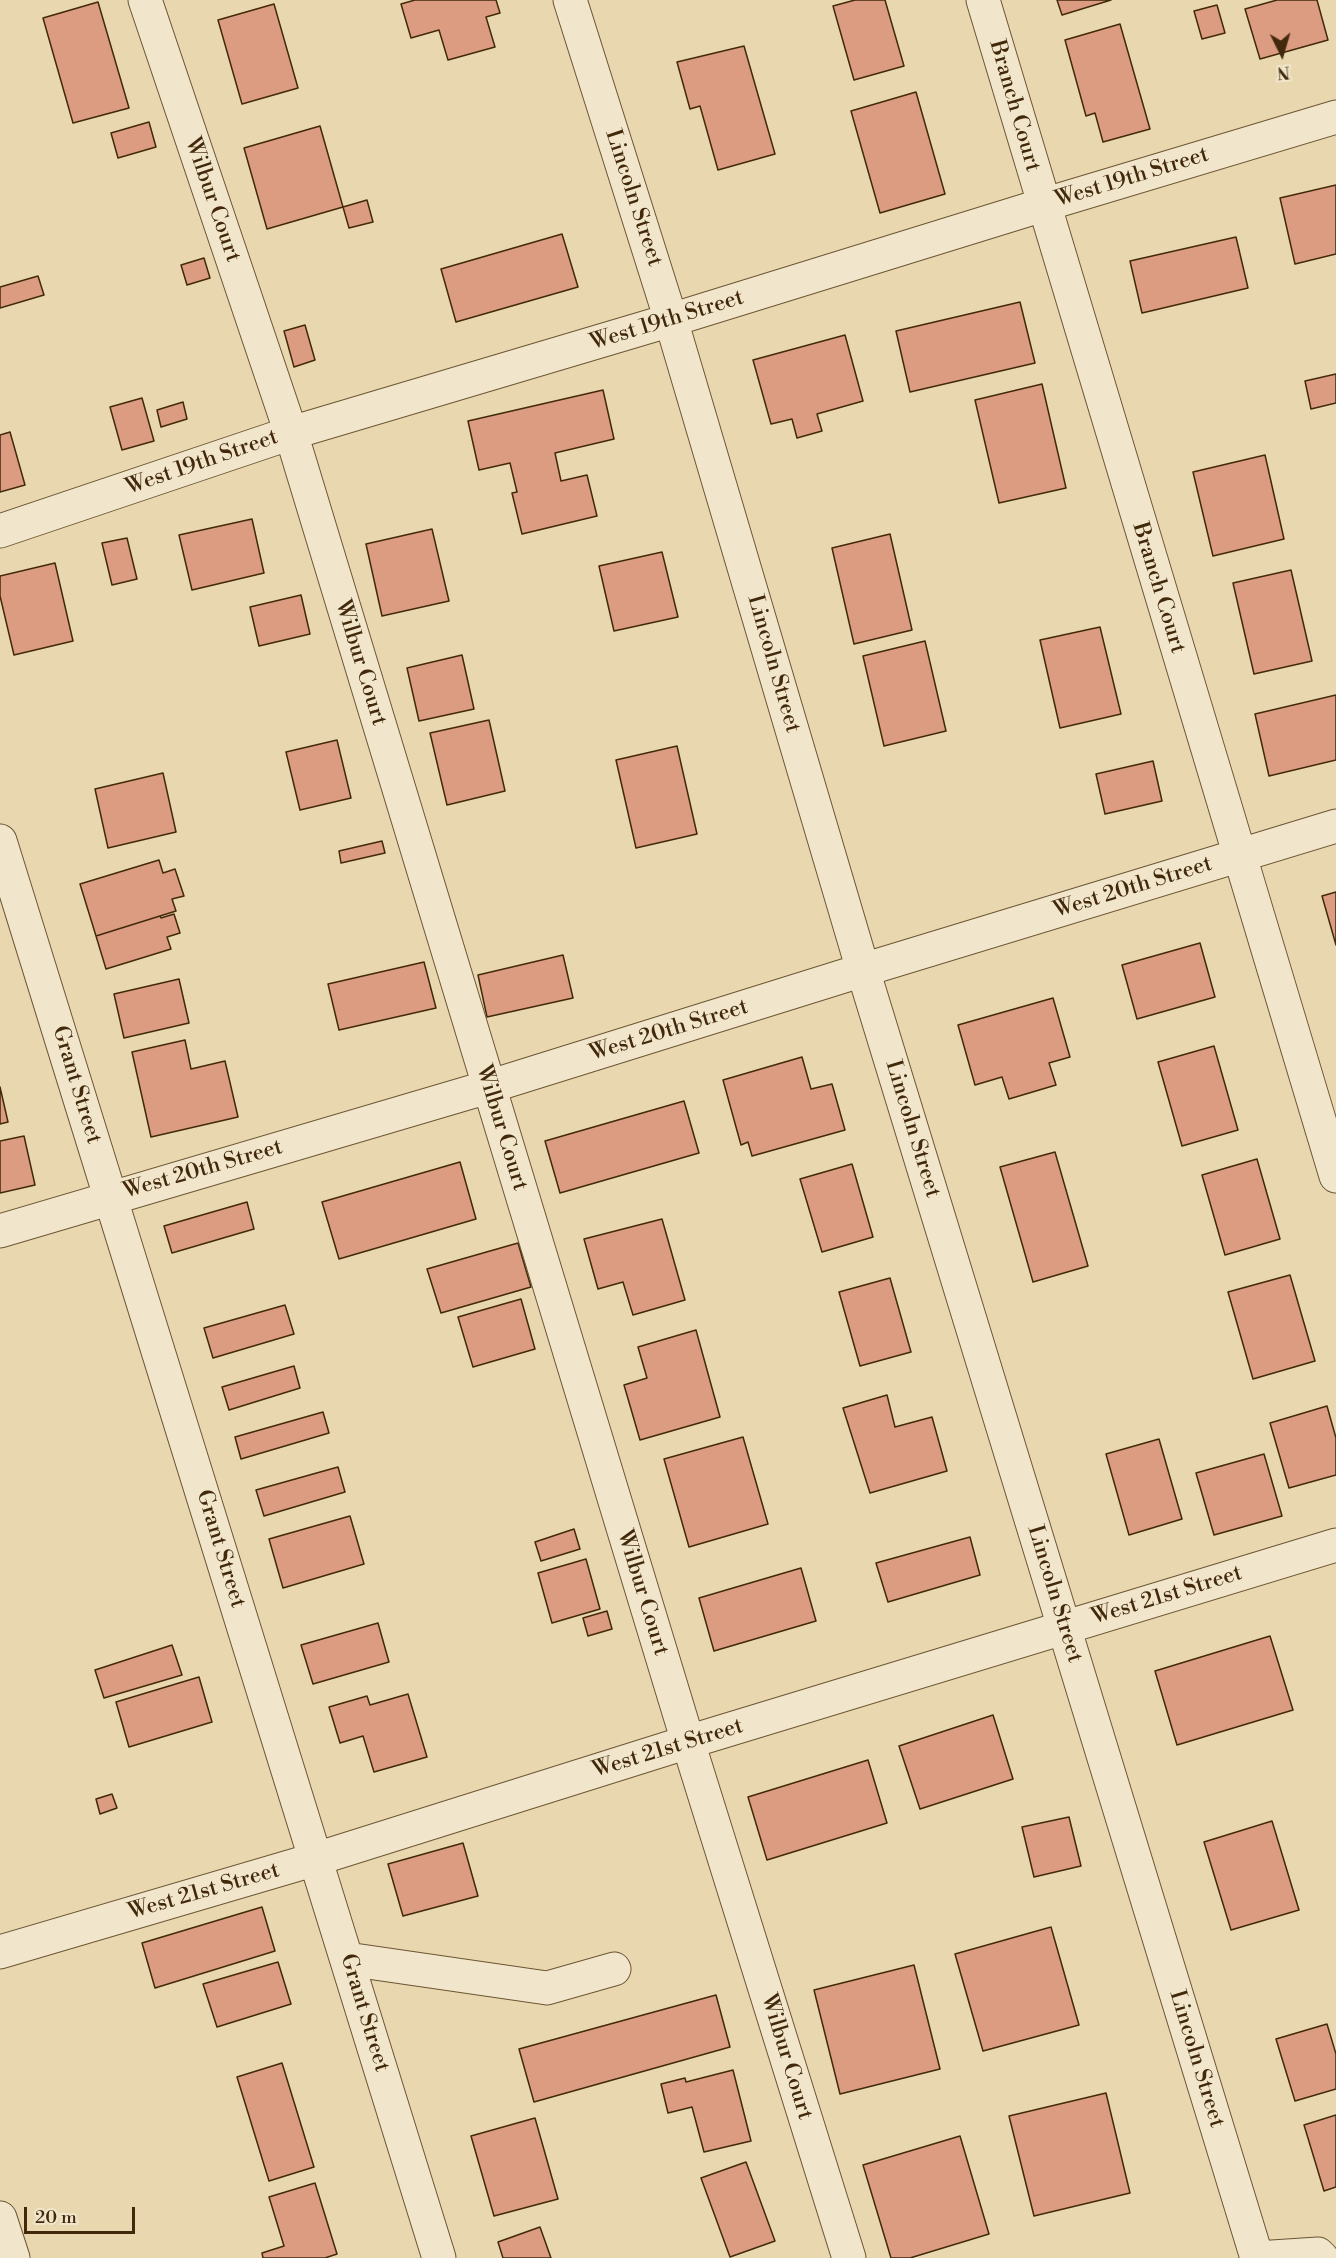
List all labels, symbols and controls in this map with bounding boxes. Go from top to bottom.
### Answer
north arrow [1252,24,1312,84]
street label: Branch Court [983,37,1045,175]
text: N [1276,61,1291,82]
street label: Lincoln Street [598,126,668,270]
street label: Wilbur Court [178,134,246,266]
street label: West 19th Street [1052,142,1212,214]
street label: West 19th Street [587,285,747,357]
street label: West 19th Street [122,425,282,501]
street label: Branch Court [1126,519,1190,657]
street label: Lincoln Street [741,592,805,736]
street label: Wilbur Court [328,597,392,729]
street label: West 20th Street [1051,851,1215,925]
street label: West 20th Street [587,994,751,1068]
street label: Grant Street [46,1023,106,1147]
street label: Lincoln Street [879,1057,945,1201]
street label: Wilbur Court [469,1062,533,1194]
street label: West 20th Street [120,1135,286,1205]
street label: Grant Street [190,1487,250,1611]
street label: Lincoln Street [1021,1522,1087,1666]
street label: Wilbur Court [610,1527,674,1659]
street label: West 21st Street [1089,1561,1245,1631]
street label: West 21st Street [590,1714,746,1784]
street label: West 21st Street [125,1858,283,1926]
street label: Grant Street [334,1951,394,2075]
street label: Lincoln Street [1163,1987,1229,2131]
street label: Wilbur Court [754,1991,818,2123]
scale bar [27,2195,138,2233]
text: 20 m [35,2206,77,2229]

